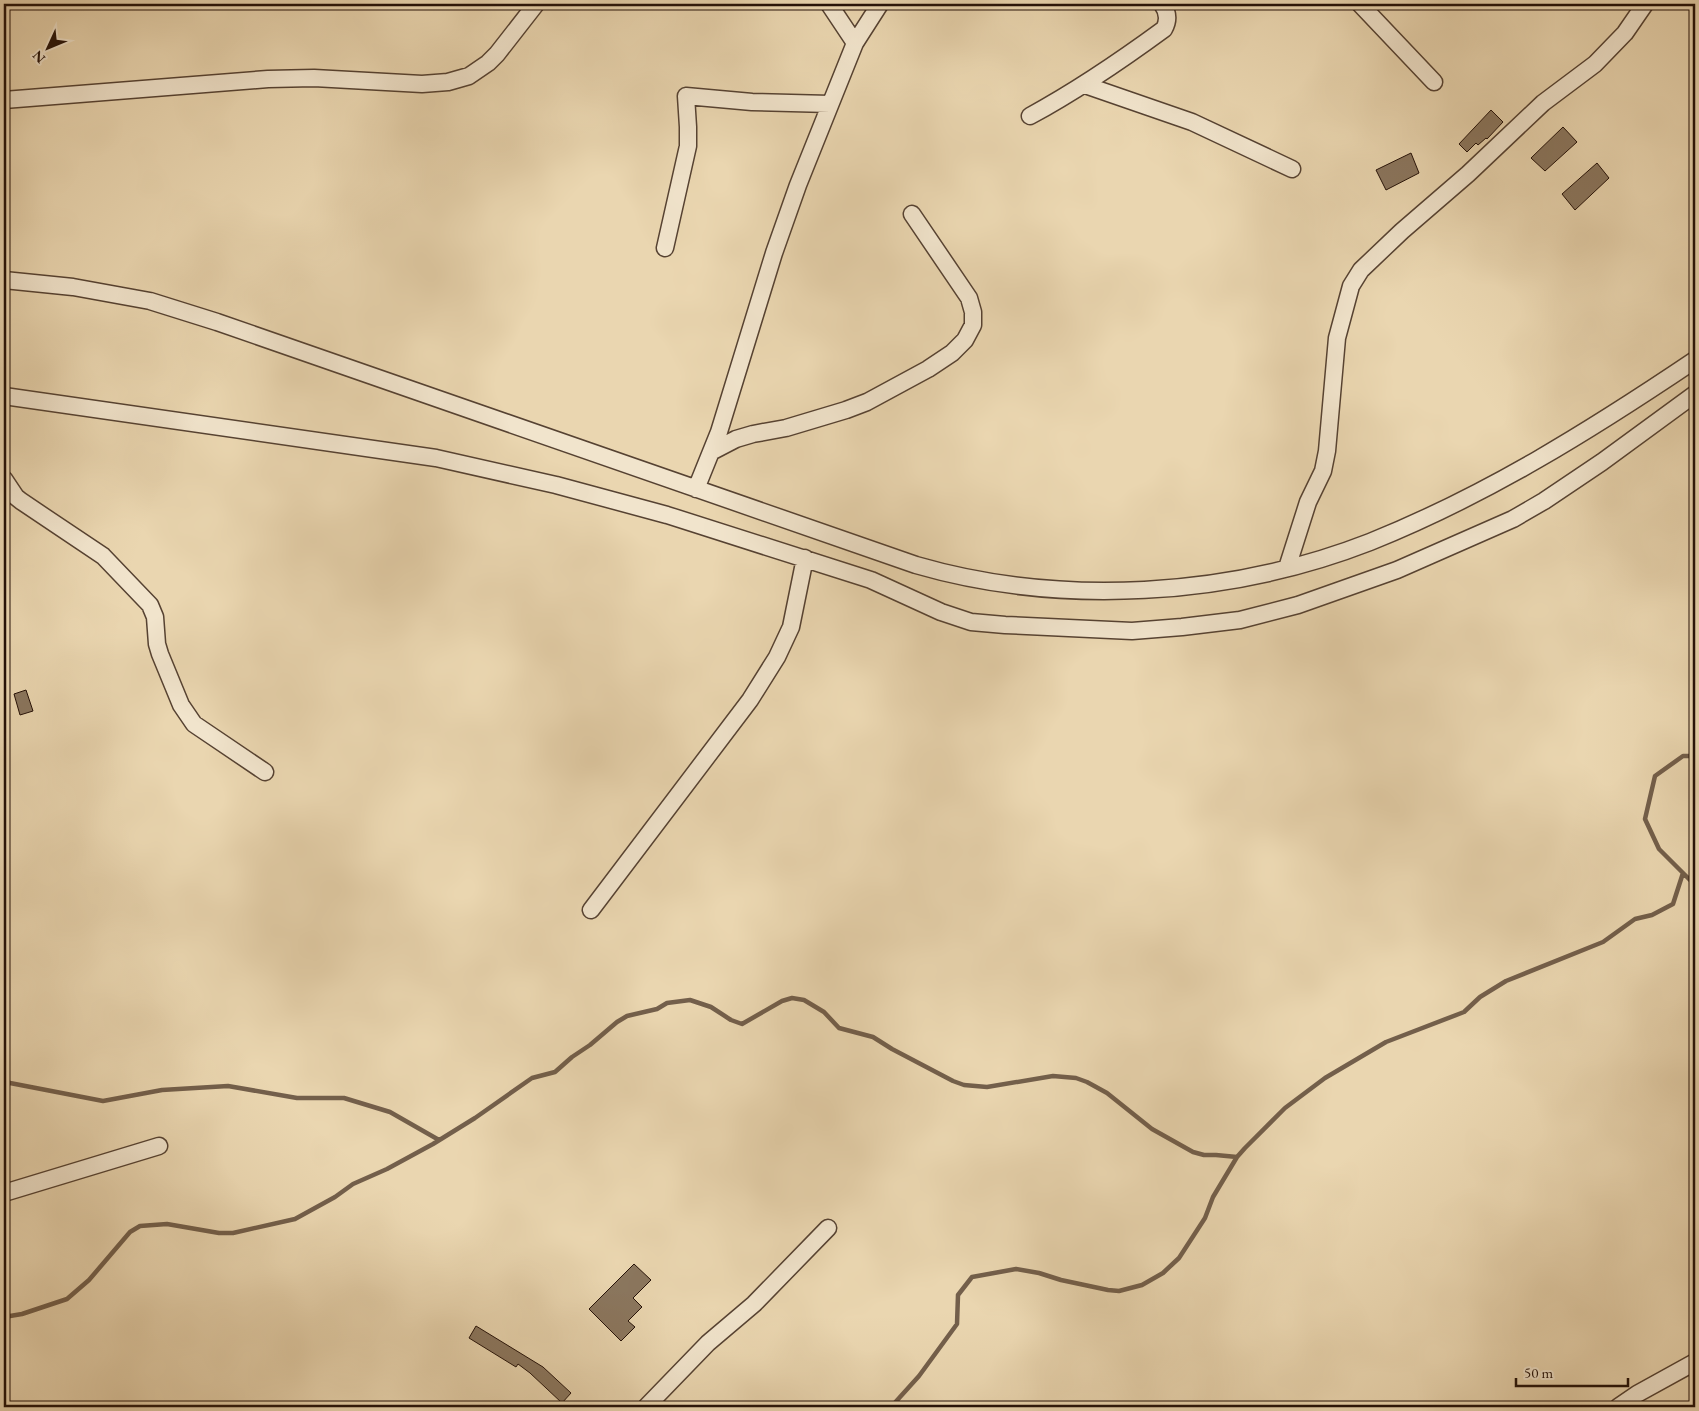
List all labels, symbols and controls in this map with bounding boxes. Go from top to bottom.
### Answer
north arrow [22,22,72,72]
text: N [28,46,49,67]
scale bar [1516,1356,1629,1388]
text: 50 m [1524,1363,1553,1382]

